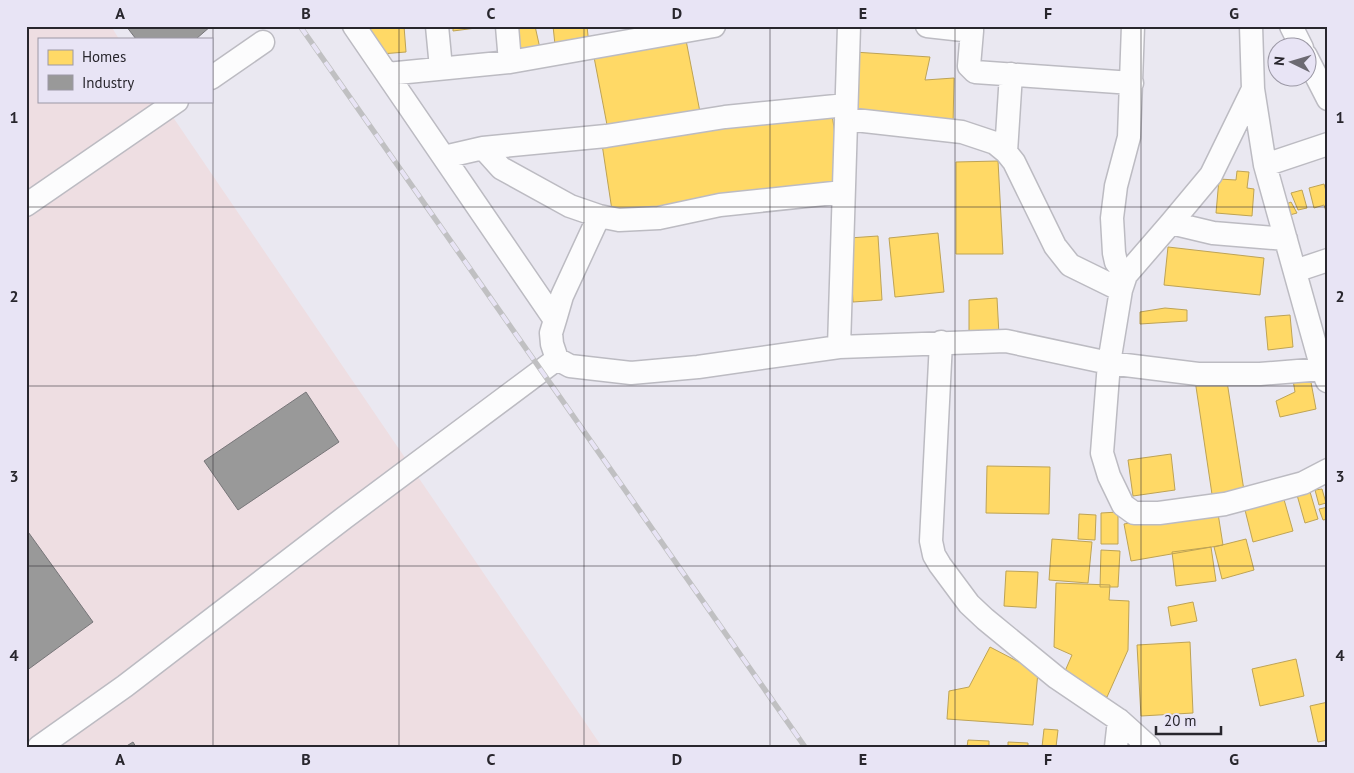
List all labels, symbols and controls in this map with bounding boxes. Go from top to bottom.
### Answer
text: A [115,3,125,23]
text: B [301,3,311,23]
text: C [487,3,496,23]
text: D [672,3,682,23]
text: E [859,3,867,23]
text: F [1044,3,1052,23]
text: G [1229,3,1239,23]
legend [38,38,212,102]
north arrow [1266,38,1316,88]
text: Homes [82,47,126,66]
text: N [1270,55,1288,66]
text: Industry [82,73,134,92]
text: 1 [9,107,19,127]
text: 1 [1335,107,1345,127]
text: 2 [9,286,19,306]
text: 2 [1335,286,1345,306]
text: 3 [9,466,19,486]
text: 3 [1335,466,1345,486]
text: 4 [9,645,19,665]
text: 4 [1335,645,1345,665]
scale bar [1156,703,1222,735]
text: 20 m [1164,711,1197,730]
text: A [115,749,125,769]
text: B [301,749,311,769]
text: C [487,749,496,769]
text: D [672,749,682,769]
text: E [859,749,867,769]
text: F [1044,749,1052,769]
text: G [1229,749,1239,769]

